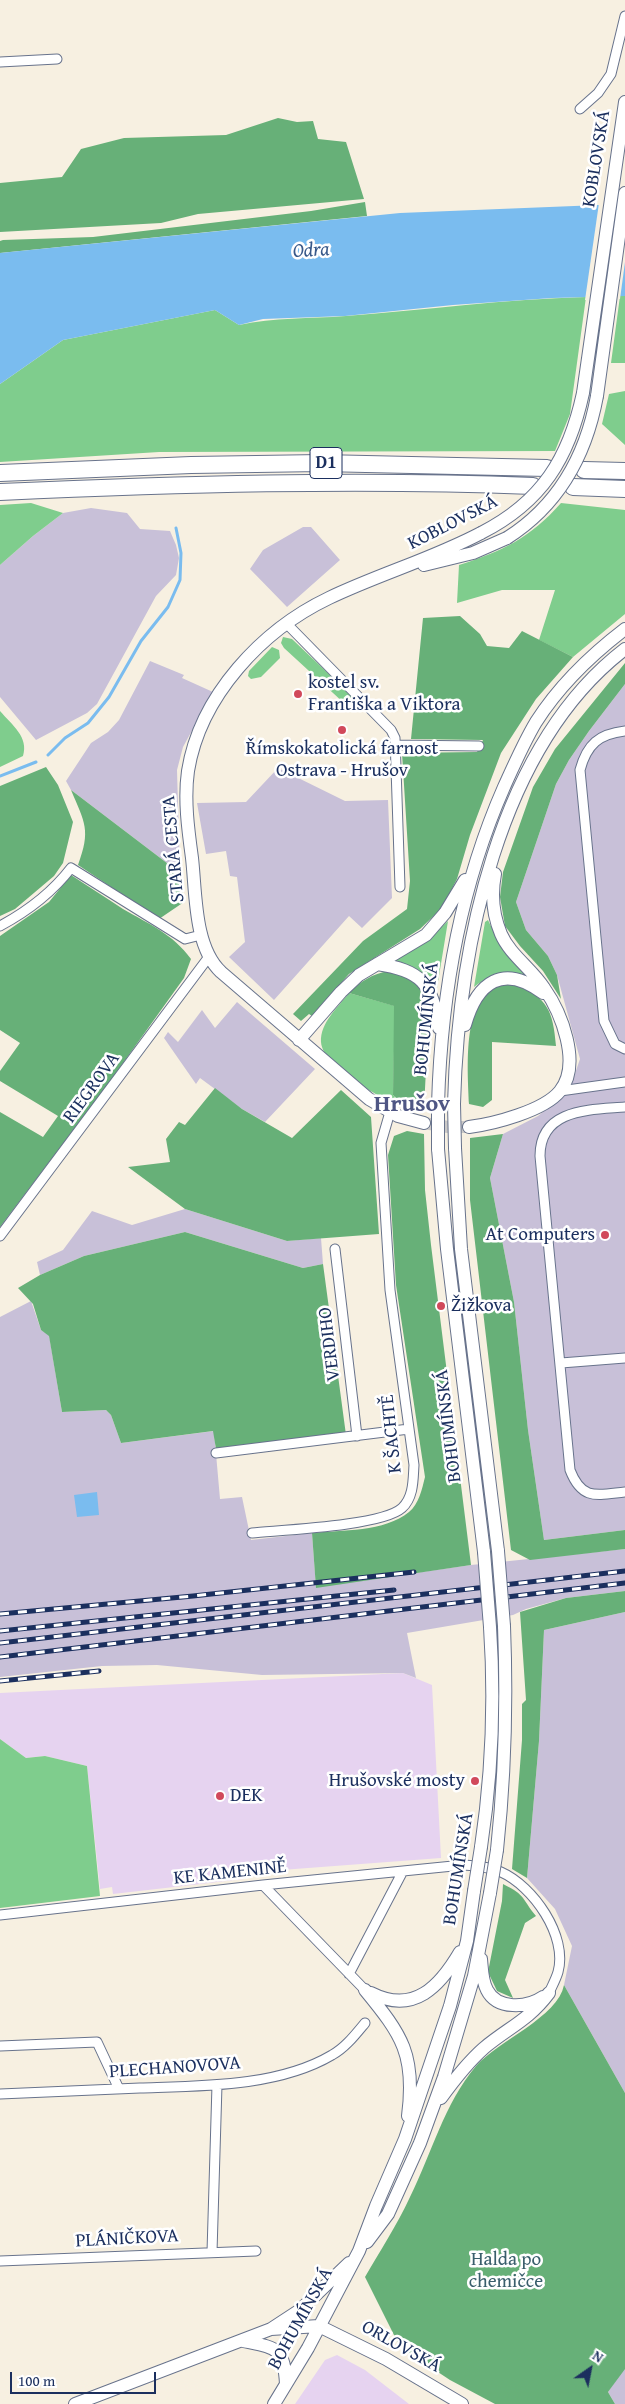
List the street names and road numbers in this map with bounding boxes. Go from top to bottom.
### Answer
street label: KOBLOVSKÁ [578,109,616,209]
road number: D1 [310,448,342,478]
street label: KOBLOVSKÁ [404,491,502,555]
street label: STARÁ CESTA [158,795,190,903]
street label: BOHUMÍNSKÁ [410,961,444,1077]
street label: RIEGROVA [59,1048,125,1128]
street label: VERDIHO [314,1306,346,1382]
street label: BOHUMÍNSKÁ [431,1368,467,1484]
street label: K ŠACHTĚ [377,1393,407,1475]
street label: BOHUMÍNSKÁ [439,1811,479,1927]
street label: KE KAMENINĚ [172,1856,288,1890]
street label: PLECHANOVOVA [108,2052,242,2084]
street label: PLÁNIČKOVA [75,2225,179,2253]
street label: BOHUMÍNSKÁ [264,2264,338,2374]
street label: ORLOVSKÁ [357,2316,445,2378]

